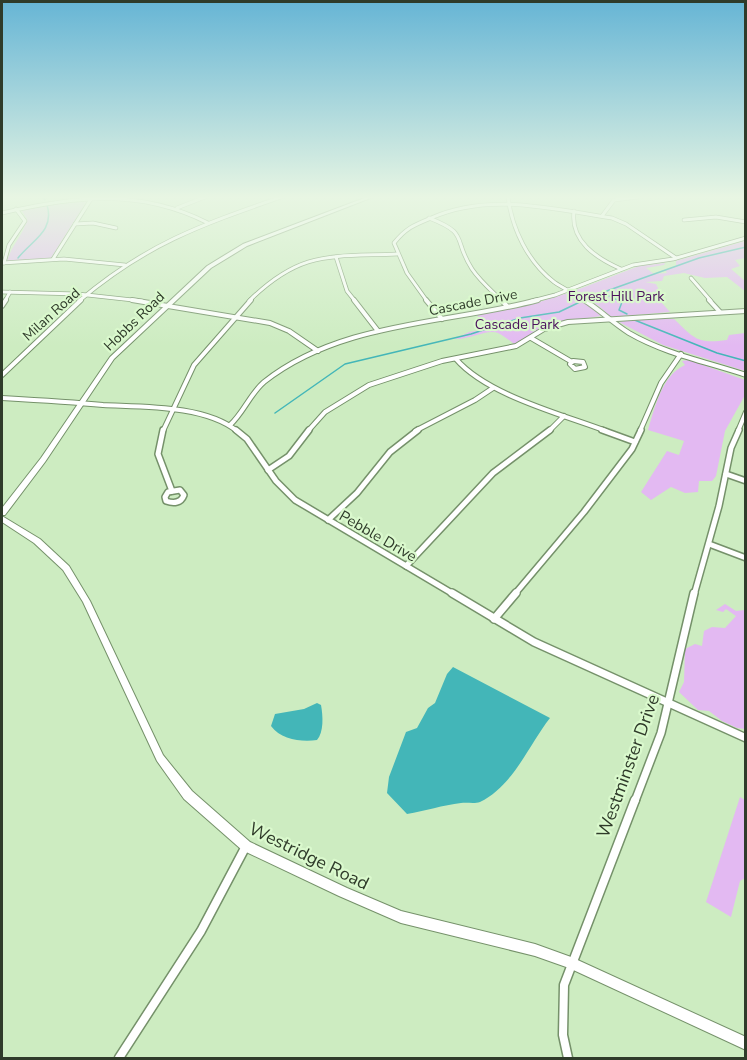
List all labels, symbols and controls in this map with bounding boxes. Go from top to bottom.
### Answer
street label: Milan Road [19,284,84,345]
street label: Cascade Drive [427,285,519,320]
park label: Forest Hill Park [568,287,665,306]
street label: Hobbs Road [100,288,169,355]
park label: Cascade Park [475,315,560,334]
street label: Pebble Drive [336,506,420,566]
street label: Westminster Drive [591,691,665,841]
street label: Westridge Road [245,817,373,895]

